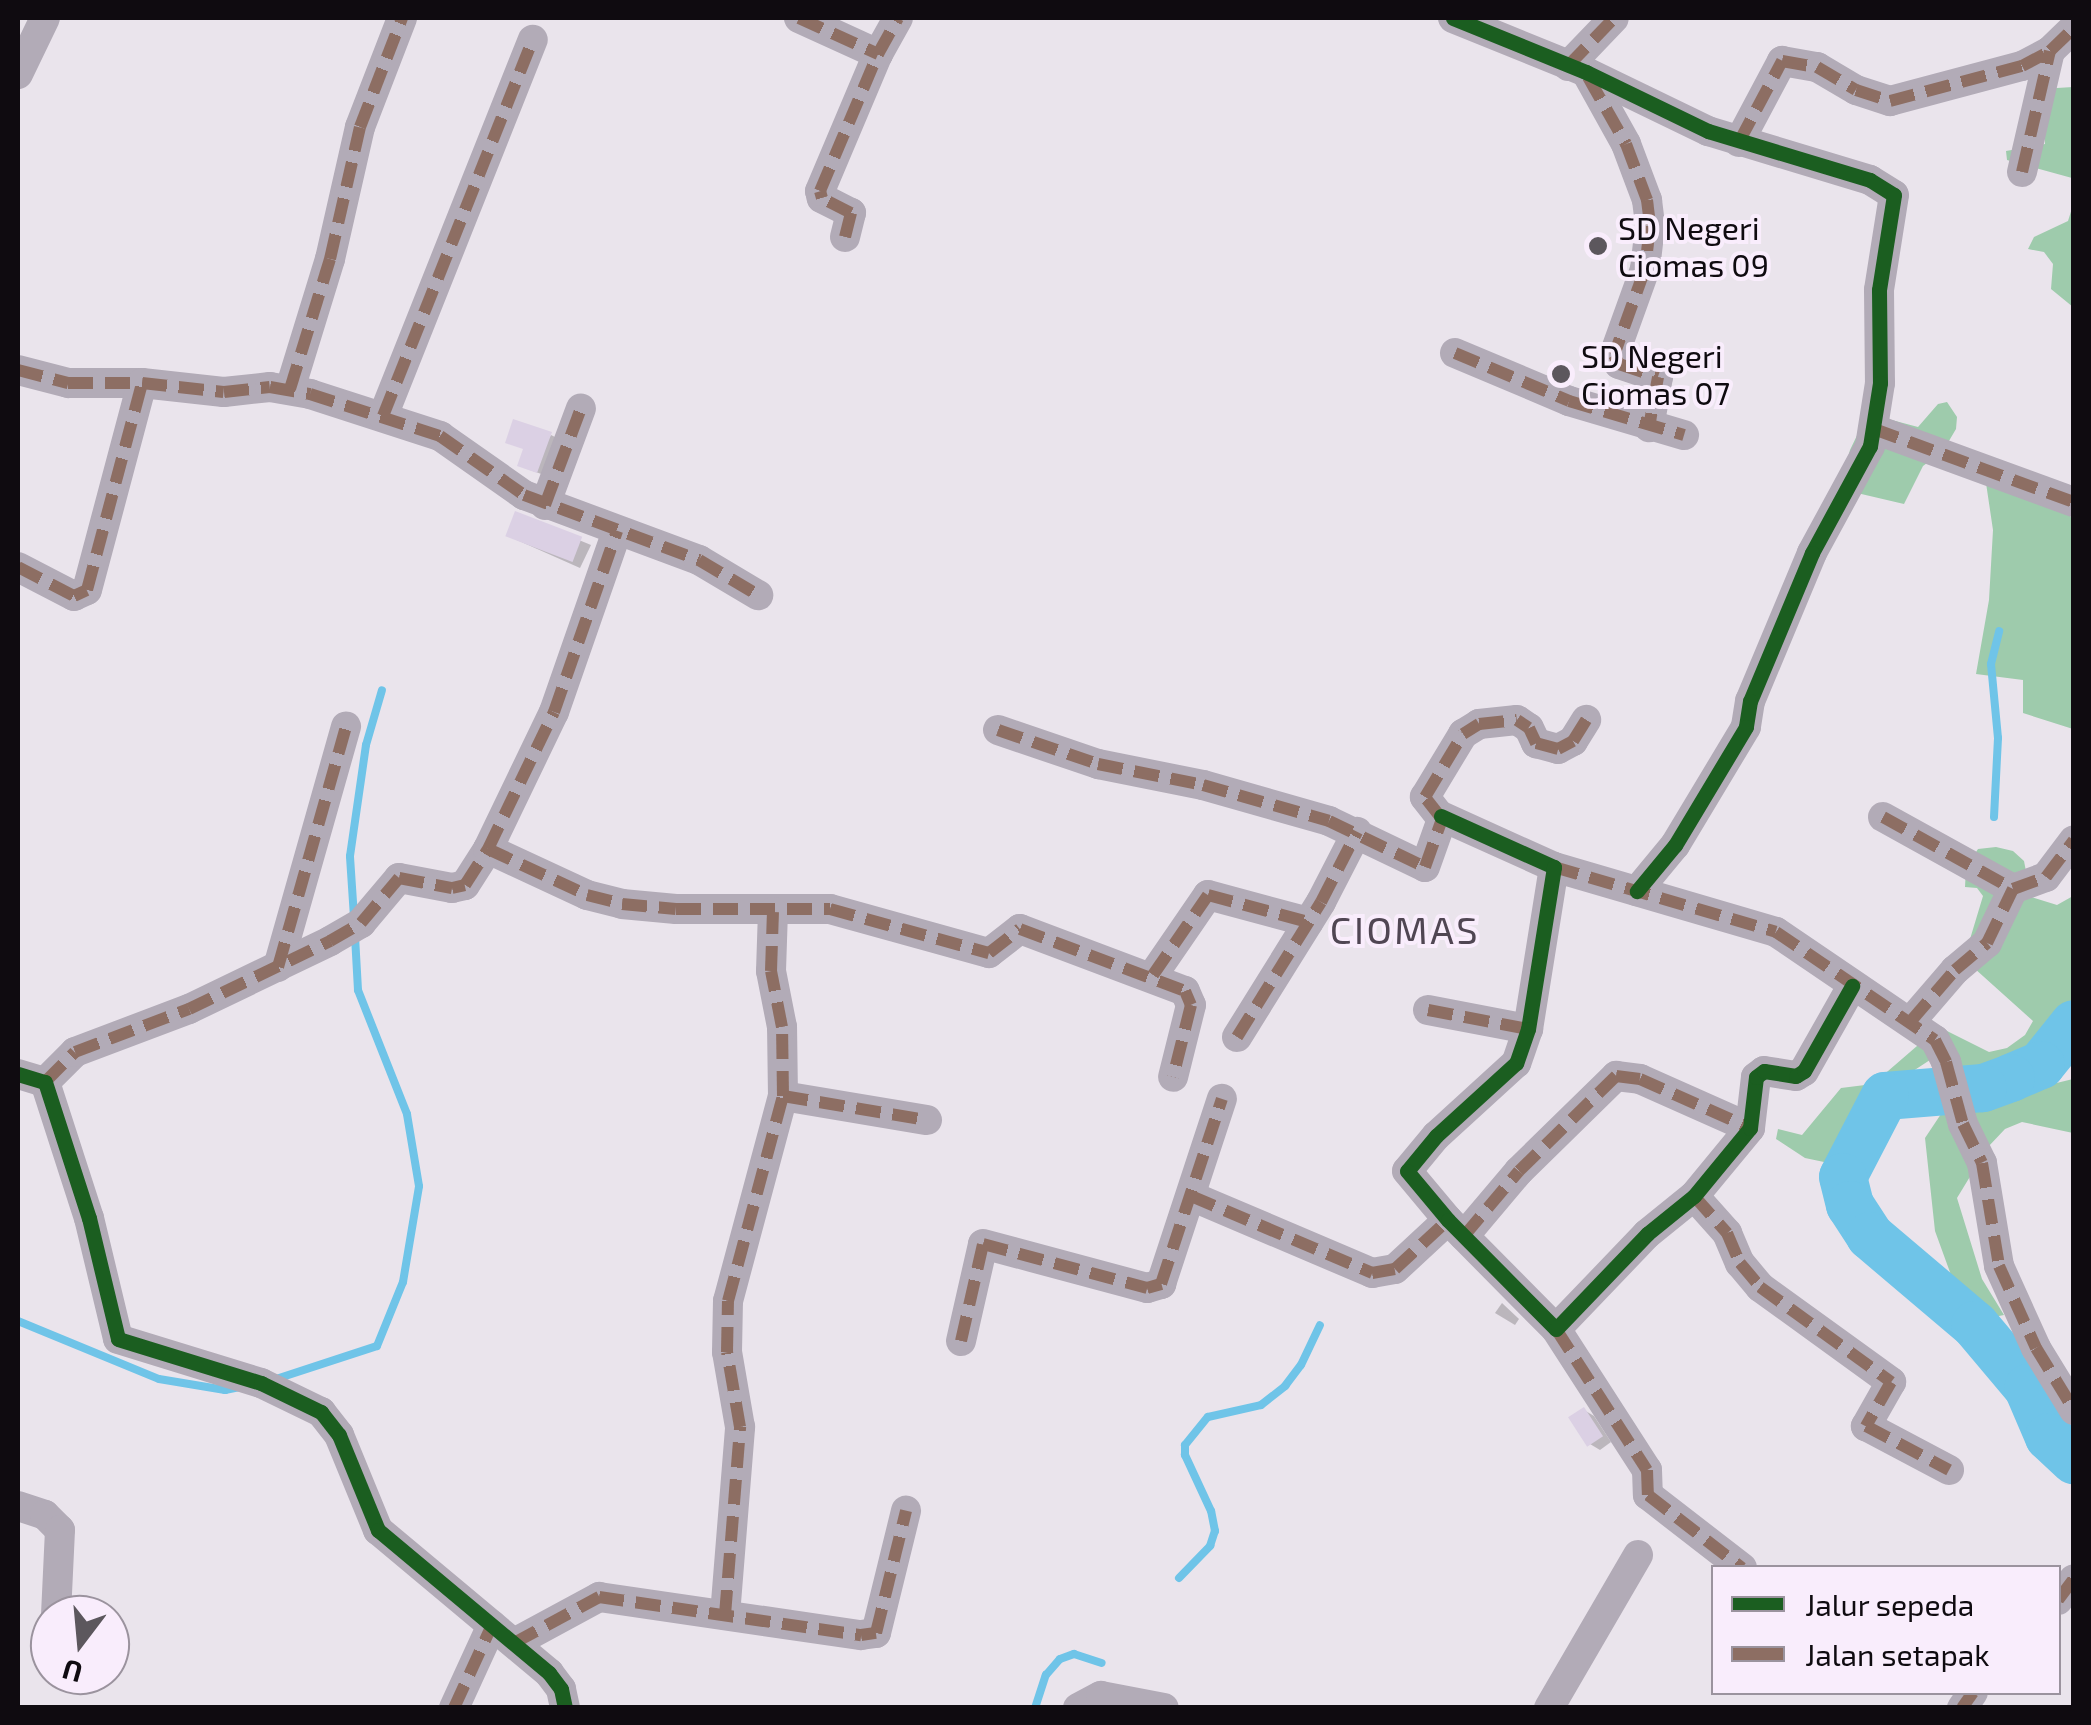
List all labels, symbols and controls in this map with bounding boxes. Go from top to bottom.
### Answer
place label: SD Negeri Ciomas 09 [1618,209,1769,284]
marker: SD Negeri Ciomas 09 [1587,235,1609,257]
place label: SD Negeri Ciomas 07 [1581,337,1730,412]
marker: SD Negeri Ciomas 07 [1550,363,1572,385]
district label: CIOMAS [1330,907,1480,953]
legend [1711,1565,2061,1695]
text: Jalur sepeda [1805,1586,1974,1622]
north arrow [30,1595,130,1695]
text: Jalan setapak [1805,1636,1990,1672]
text: U [58,1653,86,1691]

